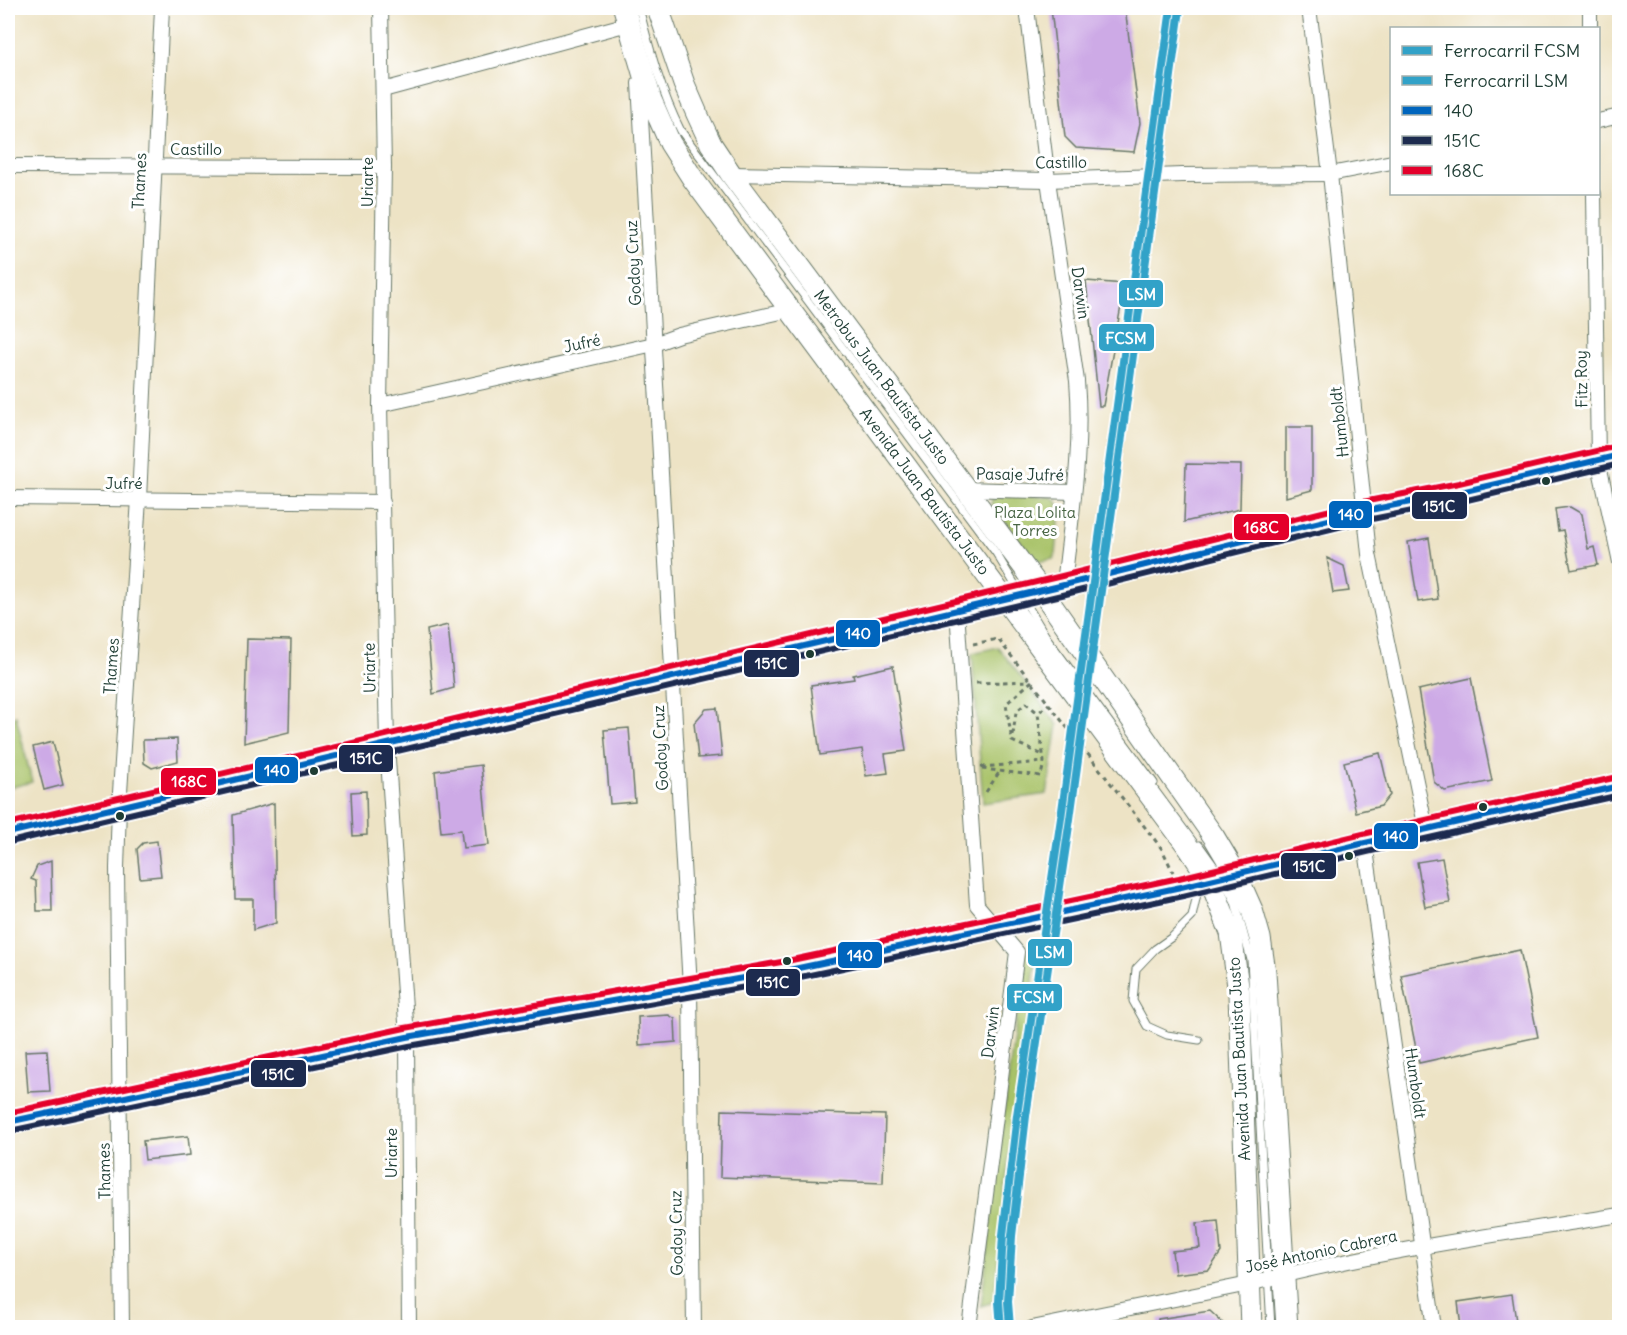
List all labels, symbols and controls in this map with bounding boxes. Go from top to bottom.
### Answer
legend [1390,27,1600,195]
text: Ferrocarril FCSM [1444,39,1580,62]
text: Ferrocarril LSM [1444,69,1568,92]
text: 140 [1444,99,1473,122]
text: 151C [1444,129,1481,152]
street label: Castillo [170,139,222,159]
street label: Thames [128,152,150,210]
street label: Castillo [1035,152,1087,172]
street label: Uriarte [357,157,377,207]
text: 168C [1444,159,1484,182]
street label: Godoy Cruz [621,219,645,306]
street label: Darwin [1067,266,1095,320]
line badge: LSM [1118,279,1164,308]
text: LSM [1126,284,1156,304]
street label: Metrobus Juan Bautista Justo [810,286,954,468]
line badge: FCSM [1098,323,1155,352]
text: FCSM [1105,328,1147,348]
street label: Jufré [562,329,602,357]
street label: Fitz Roy [1570,350,1592,408]
street label: Humboldt [1325,385,1353,458]
street label: Avenida Juan Bautista Justo [856,404,994,578]
street label: Pasaje Jufré [976,463,1064,485]
street label: Jufré [105,473,143,493]
unlabelled marker [1540,475,1552,487]
line badge: 151C [1411,491,1468,520]
text: 151C [1423,496,1456,516]
line badge: 140 [1328,500,1373,529]
park label: Plaza Lolita Torres [994,502,1076,540]
text: 140 [1338,504,1364,524]
line badge: 168C [1233,513,1290,541]
text: 168C [1243,517,1279,537]
line badge: 140 [835,619,881,648]
text: 140 [845,623,871,643]
street label: Thames [99,637,123,695]
street label: Uriarte [359,643,379,693]
unlabelled marker [804,648,816,660]
line badge: 151C [743,649,800,678]
text: 151C [755,653,788,673]
street label: Godoy Cruz [648,704,672,791]
line badge: 151C [338,744,394,773]
text: 151C [350,748,383,768]
line badge: 140 [254,756,299,784]
text: 140 [264,760,290,780]
unlabelled marker [308,765,320,777]
line badge: 168C [160,767,217,796]
text: 168C [171,771,207,791]
unlabelled marker [1477,801,1489,813]
unlabelled marker [114,810,126,822]
line badge: 140 [1373,822,1419,850]
text: 140 [1383,826,1409,846]
unlabelled marker [1343,850,1355,862]
line badge: 151C [1280,852,1337,880]
text: 151C [1293,856,1326,876]
line badge: LSM [1027,938,1073,967]
line badge: 140 [837,941,883,969]
text: LSM [1035,942,1065,962]
text: 140 [847,945,873,965]
unlabelled marker [781,955,793,967]
street label: Avenida Juan Bautista Justo [1224,957,1254,1161]
line badge: 151C [745,968,801,997]
text: 151C [757,972,790,992]
line badge: FCSM [1006,983,1063,1012]
text: FCSM [1013,987,1055,1007]
street label: Darwin [977,1005,1003,1059]
street label: Humboldt [1401,1046,1431,1120]
line badge: 151C [250,1059,307,1088]
text: 151C [262,1064,295,1084]
street label: Uriarte [381,1128,401,1178]
street label: Thames [94,1142,114,1200]
street label: Godoy Cruz [665,1190,687,1276]
street label: José Antonio Cabrera [1243,1225,1399,1277]

